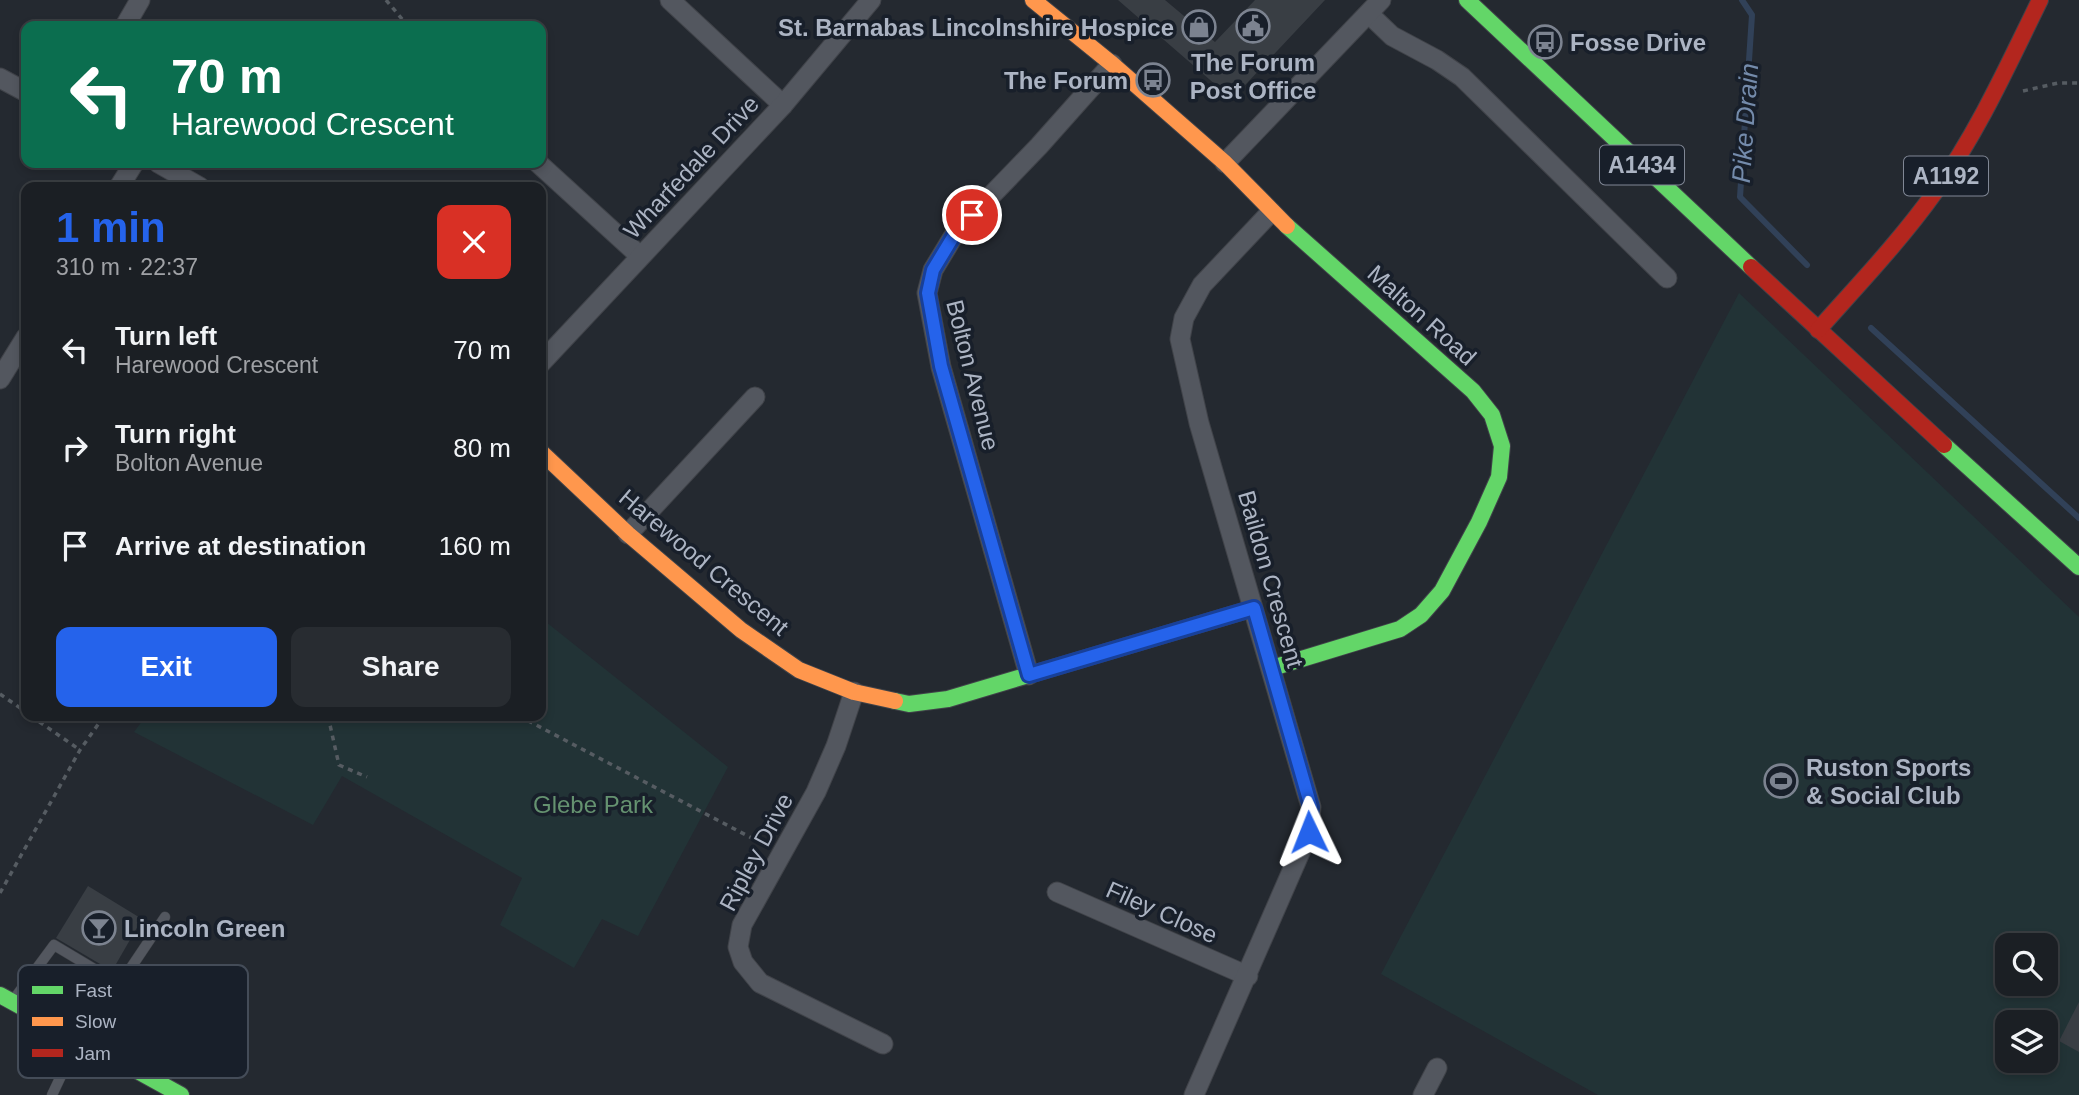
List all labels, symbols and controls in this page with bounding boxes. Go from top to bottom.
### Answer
public building icon: The Forum Post Office [1234,7,1272,45]
shop icon: St. Barnabas Lincolnshire Hospice [1180,8,1218,46]
place label: St. Barnabas Lincolnshire Hospice [778,14,1174,41]
bus stop icon: Fosse Drive [1526,23,1564,61]
place label: Fosse Drive [1570,29,1706,56]
icon: left [56,49,147,140]
text: 70 m [171,49,283,103]
place label: The Forum Post Office [1190,49,1316,104]
bus stop icon: The Forum [1134,61,1172,99]
water label: Pike Drain [1726,62,1764,184]
place label: The Forum [1004,67,1128,94]
street label: Wharfedale Drive [618,90,764,244]
text: Harewood Crescent [171,106,454,142]
road number: A1434 [1600,146,1684,184]
road number: A1192 [1904,156,1988,196]
pin [942,185,1002,245]
icon: arrive [953,196,991,234]
text: 1 min [56,204,166,251]
button: close [437,205,511,279]
text: 310 m · 22:37 [56,254,198,280]
street label: Malton Road [1362,259,1482,371]
street label: Bolton Avenue [941,297,1005,453]
text: Turn left [115,321,217,351]
icon: left [56,331,94,369]
text: 70 m [453,335,511,365]
text: Harewood Crescent [115,352,318,378]
text: Turn right [115,419,236,449]
icon: right [56,429,94,467]
text: 80 m [453,433,511,463]
text: Bolton Avenue [115,450,263,476]
street label: Harewood Crescent [614,483,794,641]
street label: Baildon Crescent [1233,487,1309,671]
icon: arrive [56,527,94,565]
text: Arrive at destination [115,531,366,561]
text: 160 m [439,531,511,561]
button: Exit [56,627,277,707]
button: Share [291,627,511,707]
place label: Ruston Sports & Social Club [1806,754,1971,809]
sports icon: Ruston Sports & Social Club [1762,762,1800,800]
street label: Ripley Drive [714,789,798,915]
park label: Glebe Park [533,791,654,818]
position arrow [1272,795,1346,869]
street label: Filey Close [1102,876,1222,948]
bar icon: Lincoln Green [80,909,118,947]
place label: Lincoln Green [124,915,285,942]
map controls [1995,933,2058,1073]
button: search [1995,933,2058,996]
legend [18,965,248,1078]
text: Fast [75,980,113,1001]
button: layers [1995,1010,2058,1073]
text: Slow [75,1011,116,1032]
text: Jam [75,1043,111,1064]

